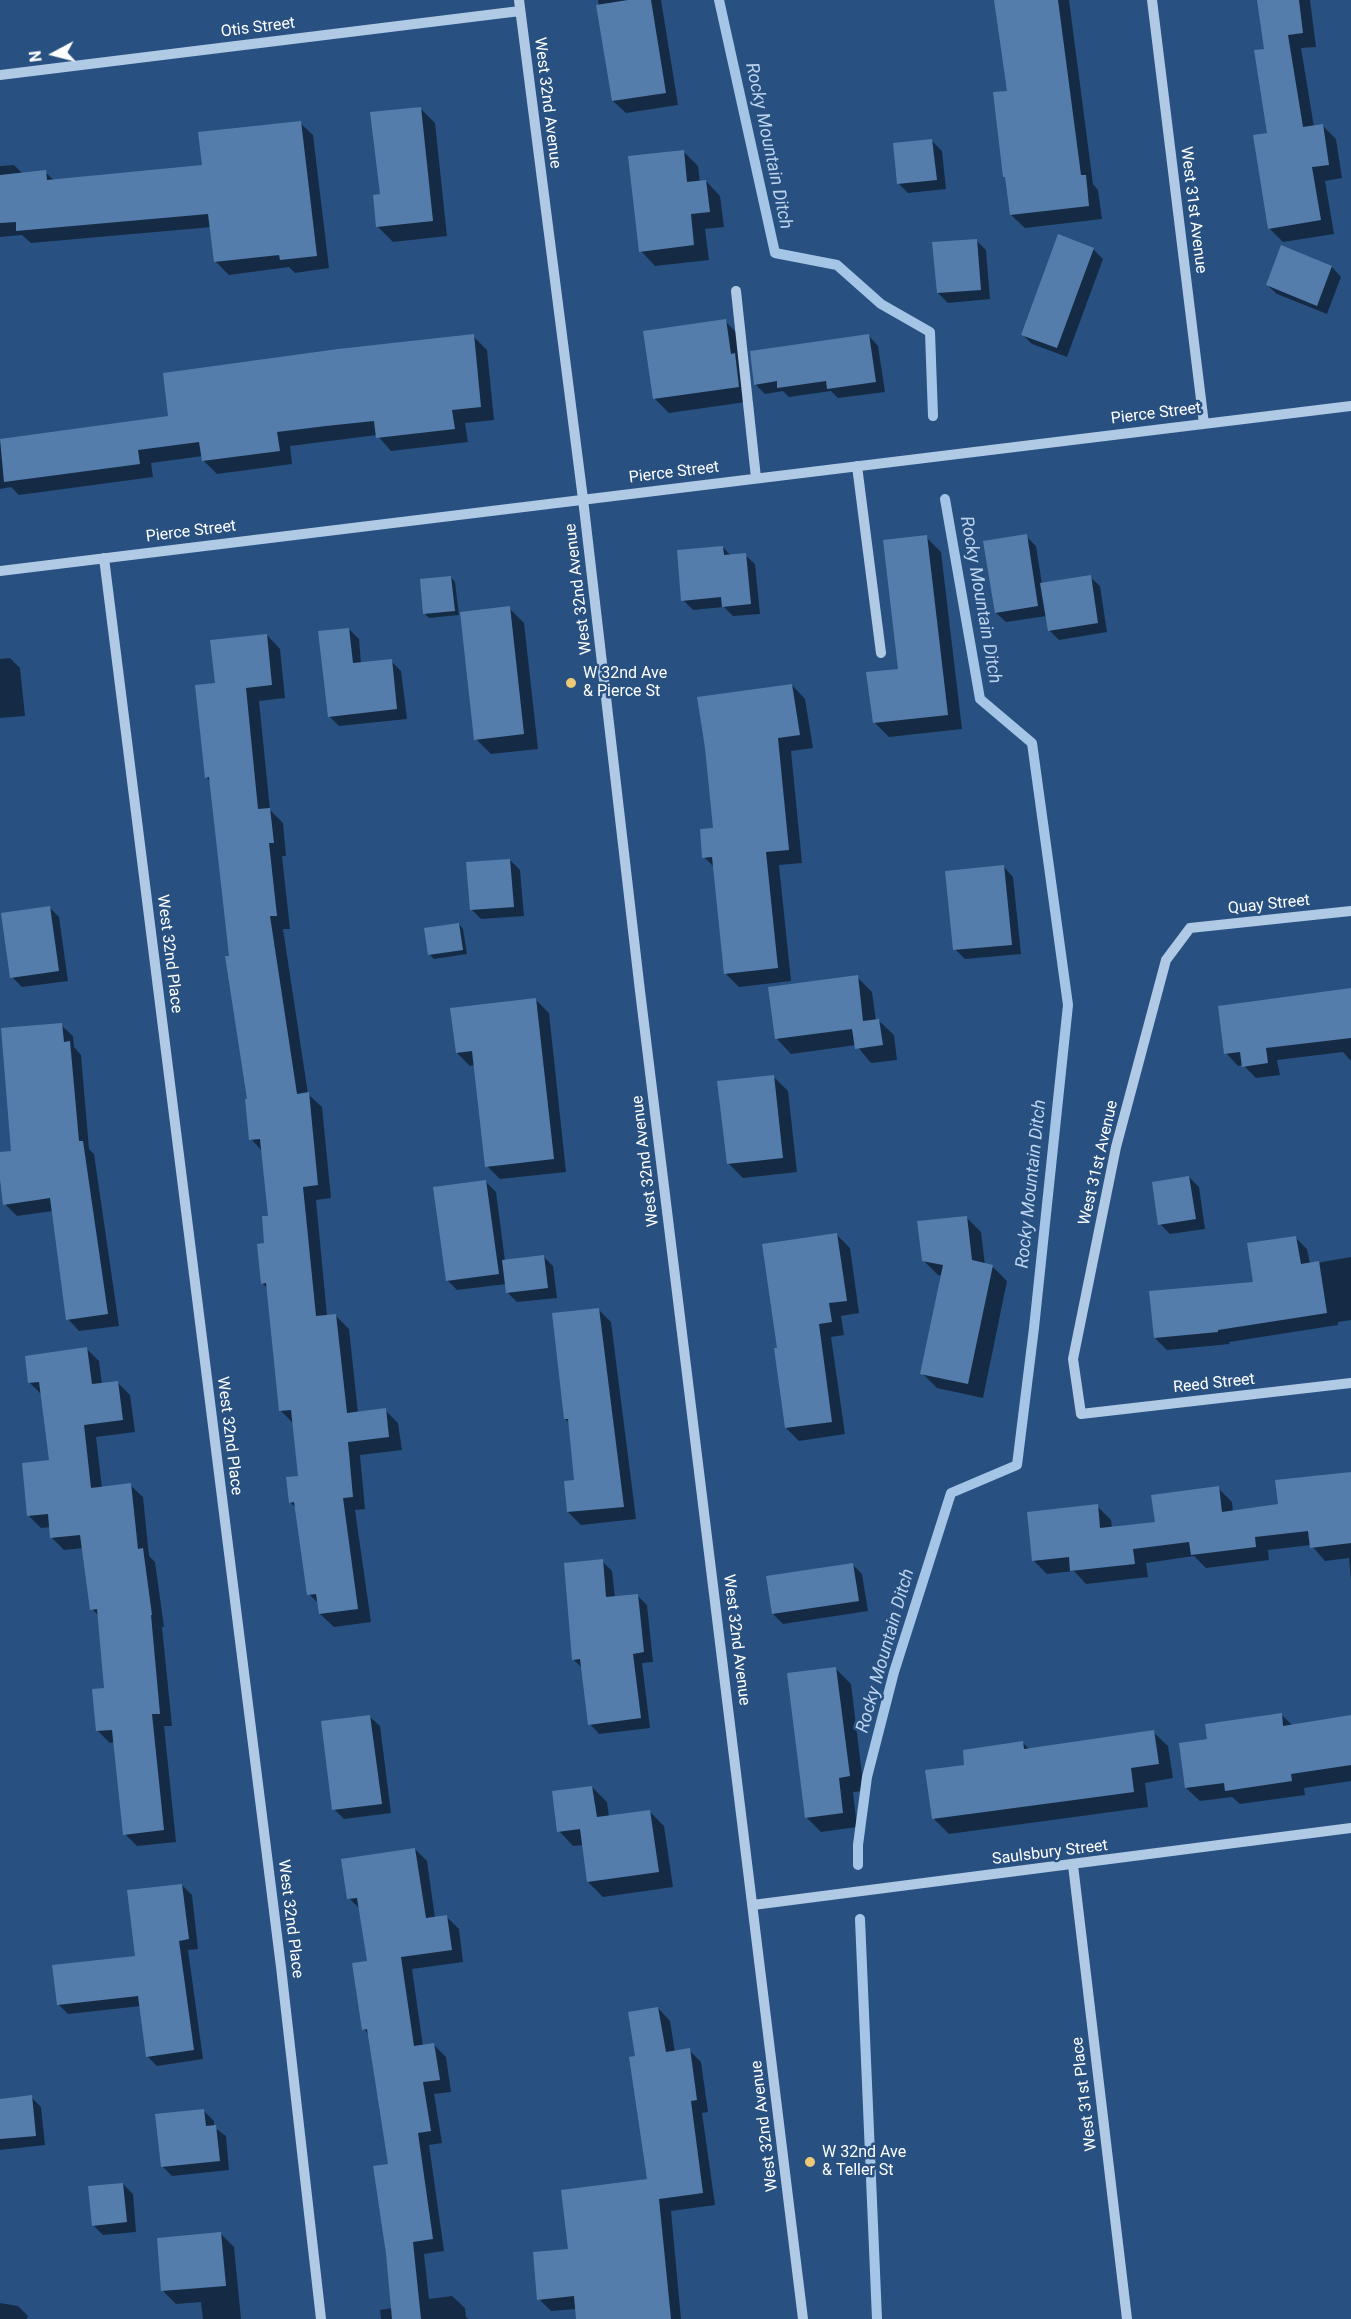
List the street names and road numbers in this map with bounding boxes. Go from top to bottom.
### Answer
street label: Otis Street [220,14,296,42]
street label: West 32nd Avenue [529,36,565,170]
street label: West 31st Avenue [1176,145,1210,275]
street label: Pierce Street [1110,399,1202,429]
street label: Pierce Street [628,458,720,488]
street label: Pierce Street [145,517,237,547]
street label: West 32nd Avenue [561,522,597,656]
street label: Quay Street [1227,891,1311,919]
street label: West 32nd Place [152,894,186,1014]
street label: West 32nd Avenue [628,1094,664,1228]
street label: West 31st Avenue [1075,1099,1123,1227]
street label: Reed Street [1172,1370,1256,1398]
street label: West 32nd Place [212,1376,246,1496]
street label: West 32nd Avenue [718,1573,754,1707]
street label: Saulsbury Street [991,1836,1109,1870]
street label: West 32nd Place [273,1859,307,1979]
street label: West 31st Place [1068,2036,1102,2152]
street label: West 32nd Avenue [747,2059,783,2193]

